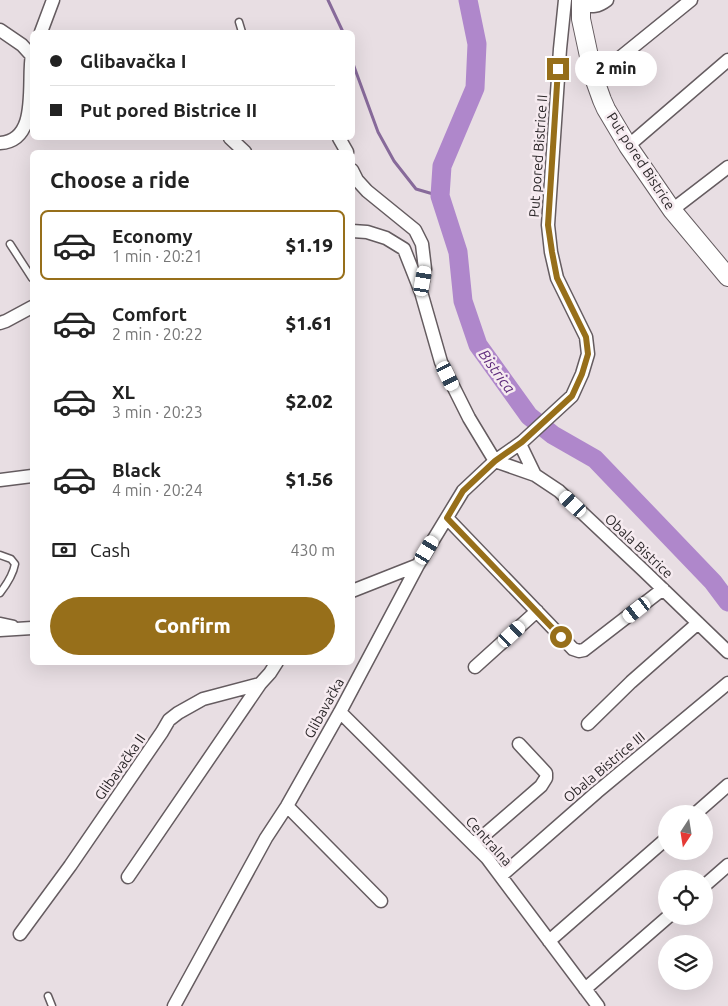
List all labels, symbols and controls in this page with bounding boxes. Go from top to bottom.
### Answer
text: Glibavačka I [80,50,186,72]
callout: 2 min [576,52,658,86]
route end [547,58,569,80]
text: 2 min [596,59,636,77]
street label: Put pored Bistrice II [526,94,550,218]
text: Put pored Bistrice II [80,99,257,121]
street label: Put pored Bistrice [604,109,678,213]
text: Choose a ride [50,167,190,192]
icon: car [52,223,97,268]
text: Economy [112,225,193,247]
text: $1.19 [285,234,333,256]
text: 1 min · 20:21 [112,247,203,265]
car [413,265,432,297]
icon: car [52,301,97,346]
text: Comfort [112,303,187,325]
text: $1.61 [285,312,333,334]
text: 2 min · 20:22 [112,325,203,343]
water label: Bistrica [476,346,518,396]
car [434,359,461,393]
icon: car [52,379,97,424]
text: XL [112,381,135,403]
text: $2.02 [285,390,333,412]
text: 3 min · 20:23 [112,403,203,421]
icon: car [52,457,97,502]
text: Black [112,459,161,481]
text: $1.56 [285,468,333,490]
text: 4 min · 20:24 [112,481,203,499]
car [556,488,589,520]
street label: Obala Bistrice [602,510,676,582]
car [412,533,441,567]
icon: cash [50,536,78,564]
text: Cash [90,539,131,561]
text: 430 m [290,541,335,559]
car [620,595,653,625]
button: Confirm [50,597,335,655]
car [495,618,528,650]
route start [550,626,572,648]
street label: Glibavačka [301,675,347,741]
street label: Obala Bistrice III [560,728,648,806]
street label: Glibavačka II [91,731,149,803]
north arrow [658,805,712,860]
map controls [658,805,713,990]
street label: Centralna [463,813,515,869]
button: locate [658,870,713,925]
button: layers [658,935,713,990]

